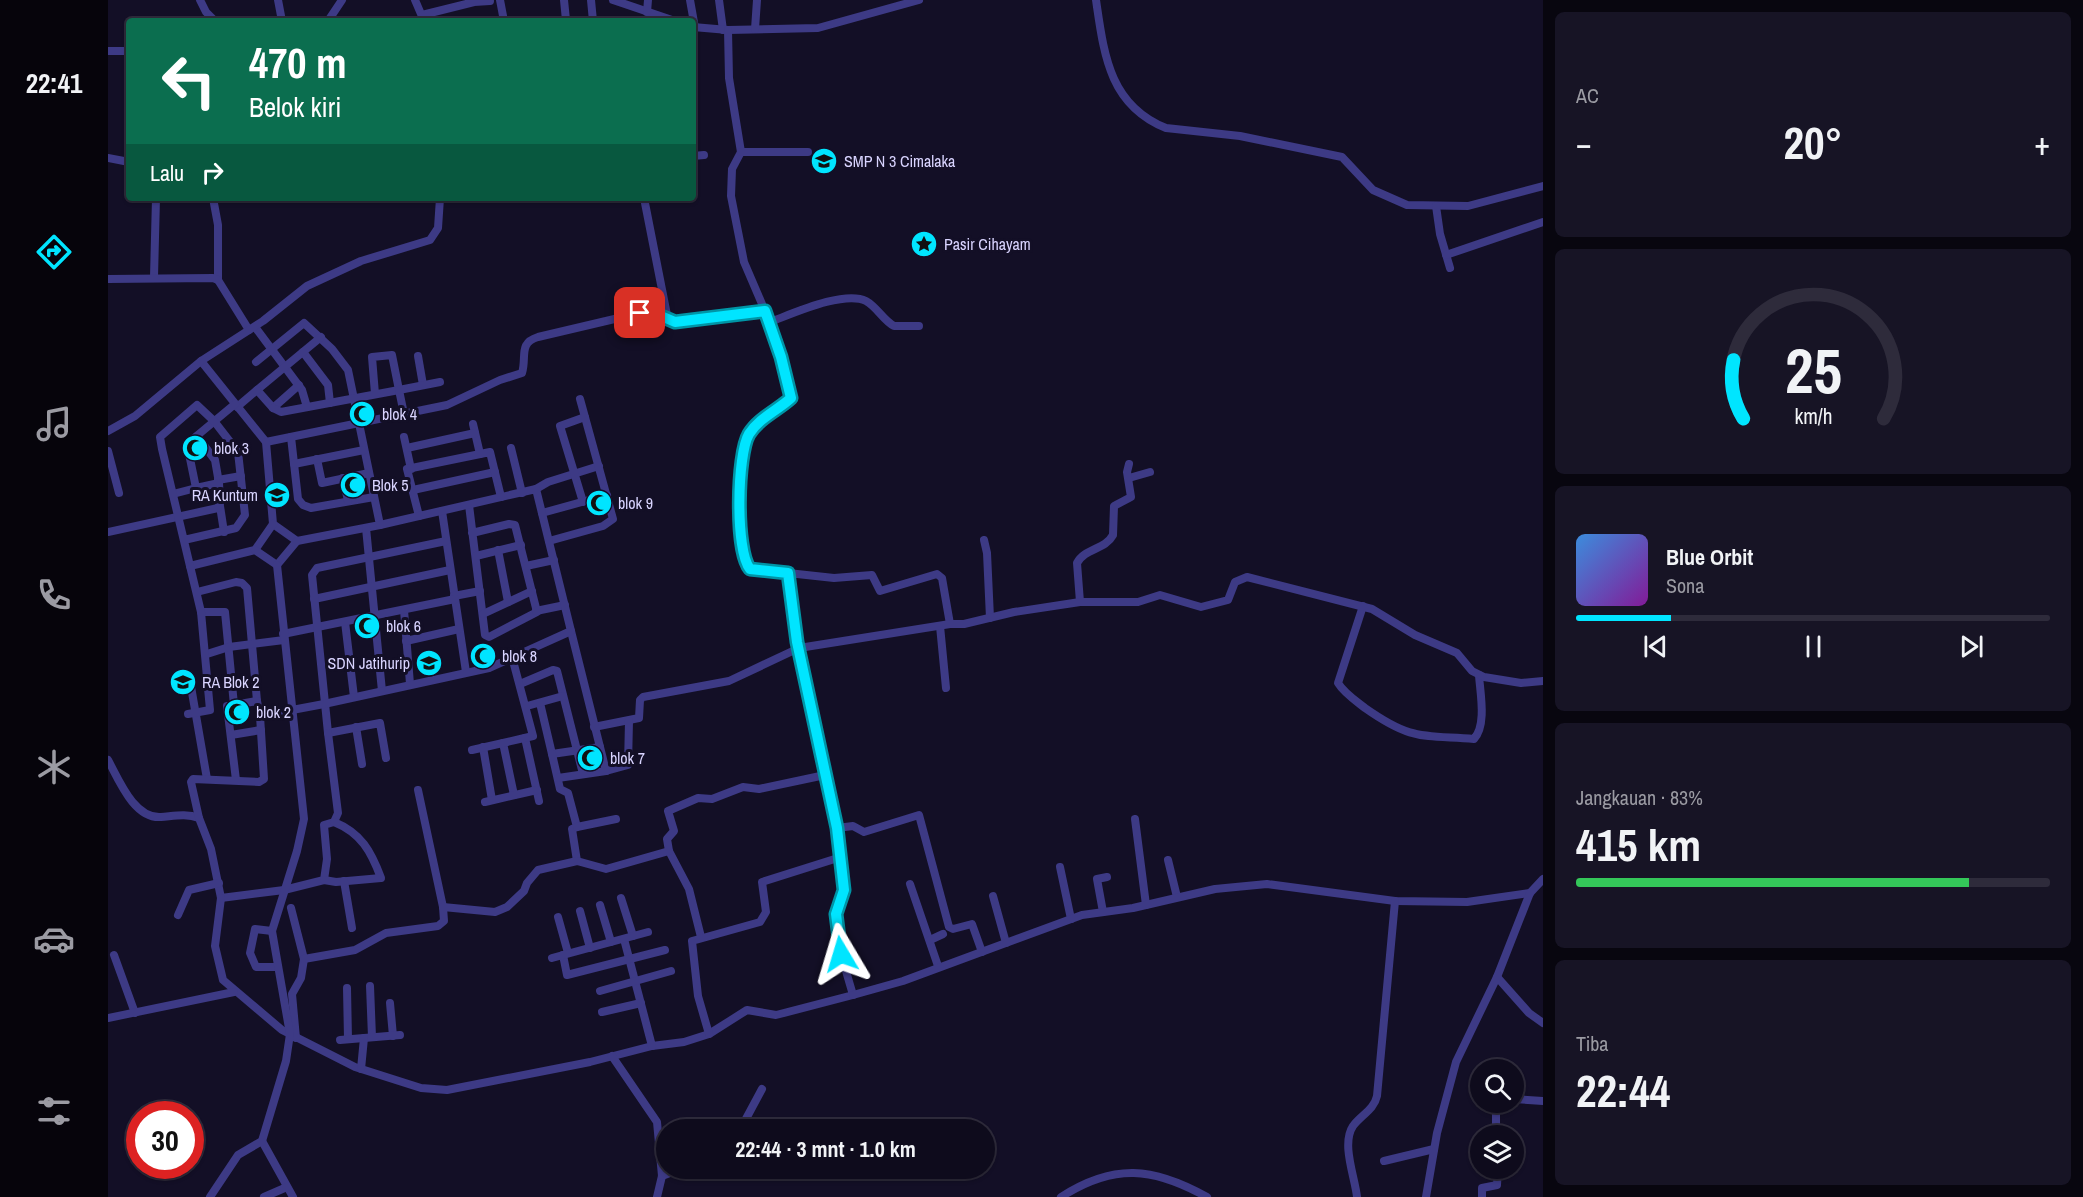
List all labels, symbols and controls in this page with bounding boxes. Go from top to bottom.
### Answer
text: 470 m [249,35,347,91]
icon: left [150,42,228,120]
text: 22:41 [26,65,82,101]
text: AC [1576,82,1599,109]
text: Belok kiri [249,89,341,125]
text: 20° [1783,112,1843,173]
text: − [1576,121,1592,165]
text: + [2034,121,2050,165]
school or university icon: SMP N 3 Cimalaka [809,146,839,176]
place label: SMP N 3 Cimalaka [844,150,956,172]
icon: right [196,156,229,189]
text: Lalu [150,158,184,188]
place icon: Pasir Cihayam [909,229,939,259]
icon: directions [33,231,75,273]
place label: Pasir Cihayam [944,233,1031,255]
pin [614,287,665,338]
icon: arrive [623,296,656,329]
text: 25 [1785,328,1841,412]
mosque icon: blok 4 [347,399,377,429]
text: km/h [1794,402,1832,431]
icon: music [33,403,75,445]
place label: blok 4 [382,403,417,425]
mosque icon: blok 3 [180,433,210,463]
place label: blok 3 [214,437,249,459]
mosque icon: Blok 5 [338,470,368,500]
place label: Blok 5 [372,474,408,496]
school or university icon: RA Kuntum [262,480,292,510]
place label: RA Kuntum [192,484,258,506]
mosque icon: blok 9 [584,488,614,518]
place label: blok 9 [618,492,653,514]
text: Blue Orbit [1666,542,1753,572]
text: Sona [1666,572,1704,599]
icon: phone [33,574,75,616]
mosque icon: blok 6 [352,611,382,641]
place label: blok 6 [386,615,421,637]
icon: previous [1639,630,1672,663]
icon: pause [1797,630,1830,663]
icon: next [1955,630,1988,663]
mosque icon: blok 8 [468,641,498,671]
place label: blok 8 [502,645,537,667]
school or university icon: SDN Jatihurip [414,648,444,678]
place label: SDN Jatihurip [328,652,410,674]
school or university icon: RA Blok 2 [168,667,198,697]
place label: RA Blok 2 [202,671,260,693]
mosque icon: blok 2 [222,697,252,727]
place label: blok 2 [256,701,291,723]
mosque icon: blok 7 [575,743,605,773]
icon: climate [33,746,75,788]
place label: blok 7 [610,747,645,769]
text: Jangkauan · 83% [1576,784,1703,811]
text: 415 km [1576,814,1701,875]
icon: car [33,918,75,960]
position arrow [809,922,873,986]
text: Tiba [1576,1030,1608,1057]
map controls [1470,1059,1524,1179]
button: search [1470,1059,1524,1113]
text: 22:44 [1576,1060,1670,1121]
icon: filters [33,1090,75,1132]
speed limit sign: 30 [126,1101,204,1179]
button: layers [1470,1125,1524,1179]
text: 22:44 · 3 mnt · 1.0 km [735,1134,916,1164]

